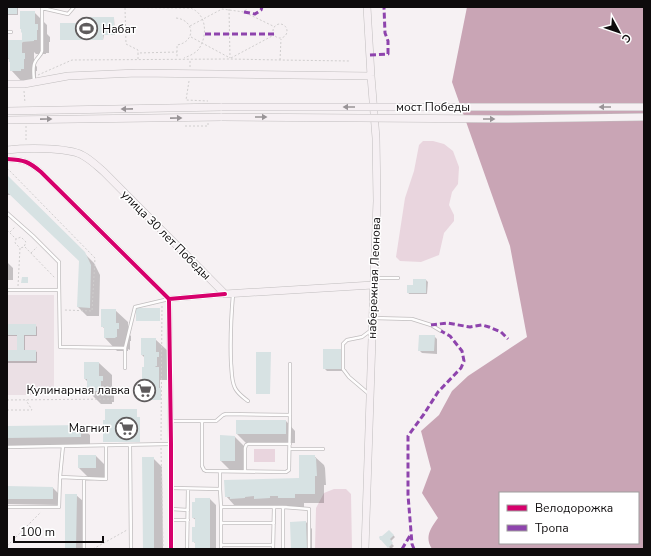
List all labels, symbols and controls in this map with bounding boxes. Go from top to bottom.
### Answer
north arrow [599,12,639,52]
sports icon: Набат [74,16,100,42]
place label: Набат [102,21,137,37]
text: С [618,30,634,46]
street label: мост Победы [396,99,470,115]
one-way arrow [342,104,355,110]
one-way arrow [598,104,611,110]
one-way arrow [120,106,133,112]
one-way arrow [255,114,268,120]
one-way arrow [170,115,183,121]
one-way arrow [483,115,495,122]
one-way arrow [40,116,53,122]
street label: улица 30 лет Победы [118,187,214,283]
street label: набережная Леонова [364,217,384,339]
supermarket icon: Кулинарная лавка [132,377,158,403]
place label: Кулинарная лавка [26,382,130,398]
supermarket icon: Магнит [113,415,139,441]
place label: Магнит [69,420,111,436]
legend [499,492,639,544]
text: Велодорожка [535,500,613,516]
scale bar [14,518,103,544]
text: Тропа [535,520,569,536]
text: 100 m [20,524,55,540]

